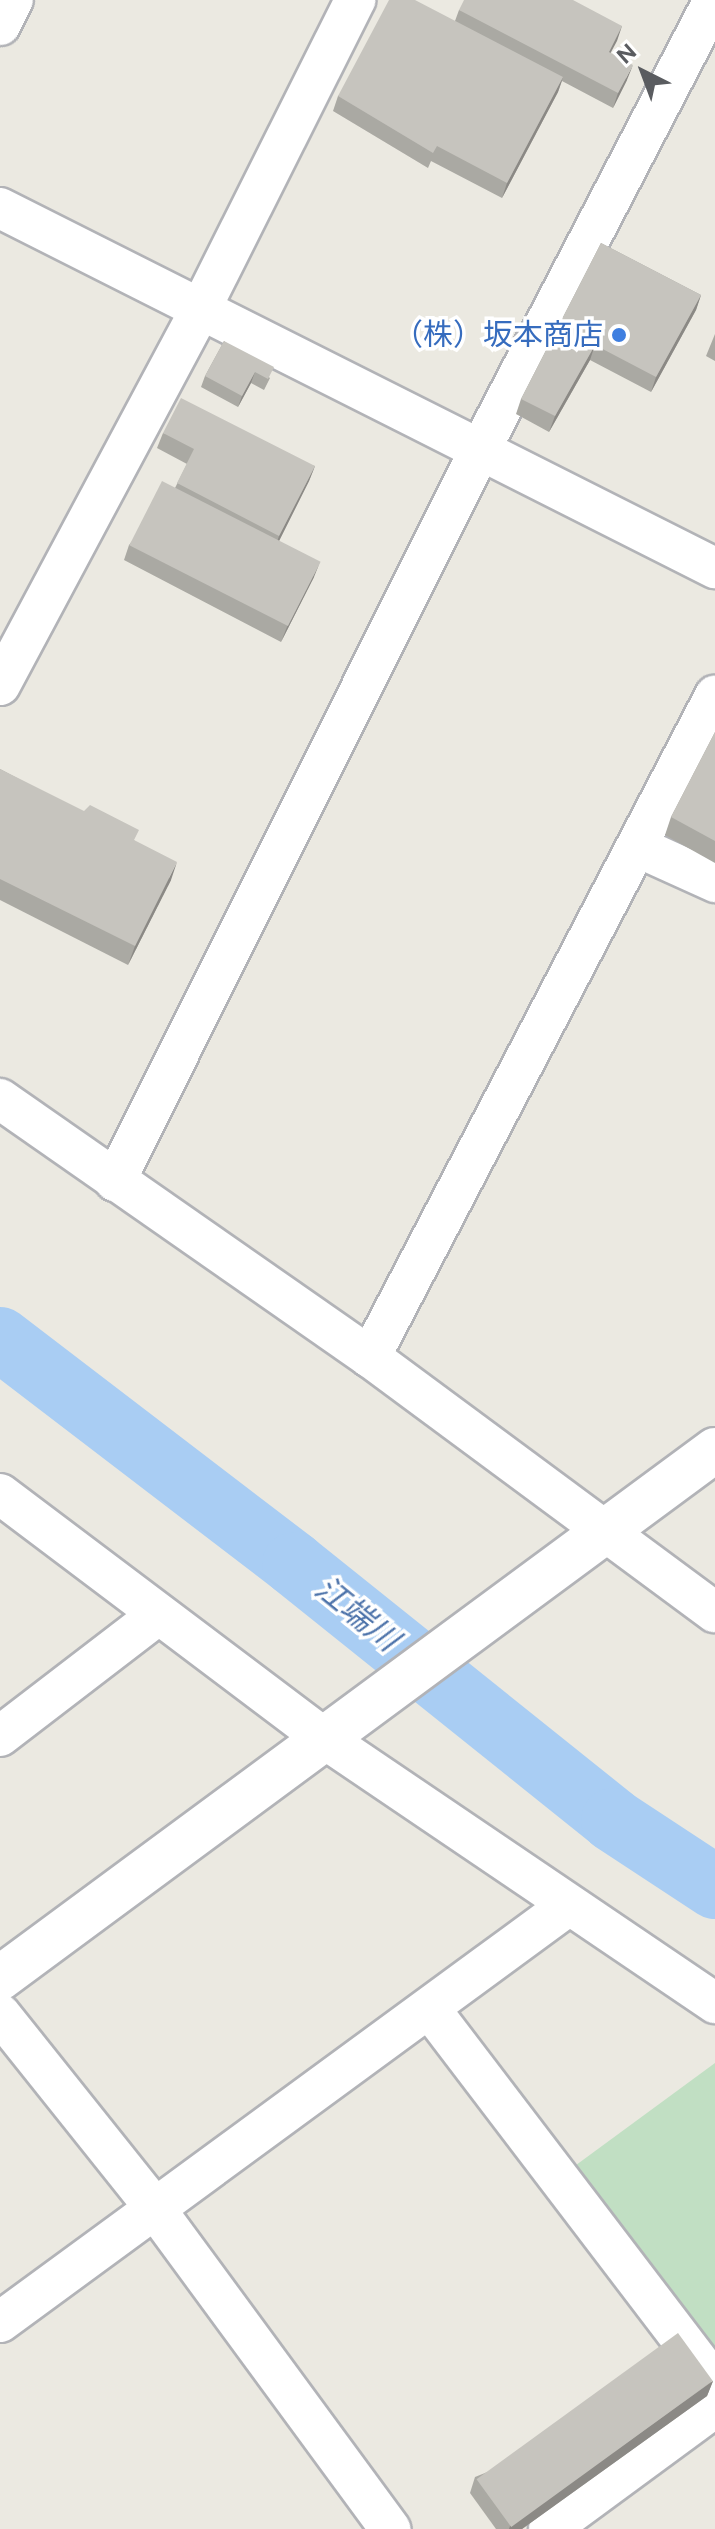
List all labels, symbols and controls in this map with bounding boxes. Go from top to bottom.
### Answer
north arrow [603,32,683,112]
text: N [611,38,642,70]
place label: （株）坂本商店 [393,317,603,353]
marker: （株）坂本商店 [610,326,628,344]
water label: 江端川 [308,1569,406,1659]

